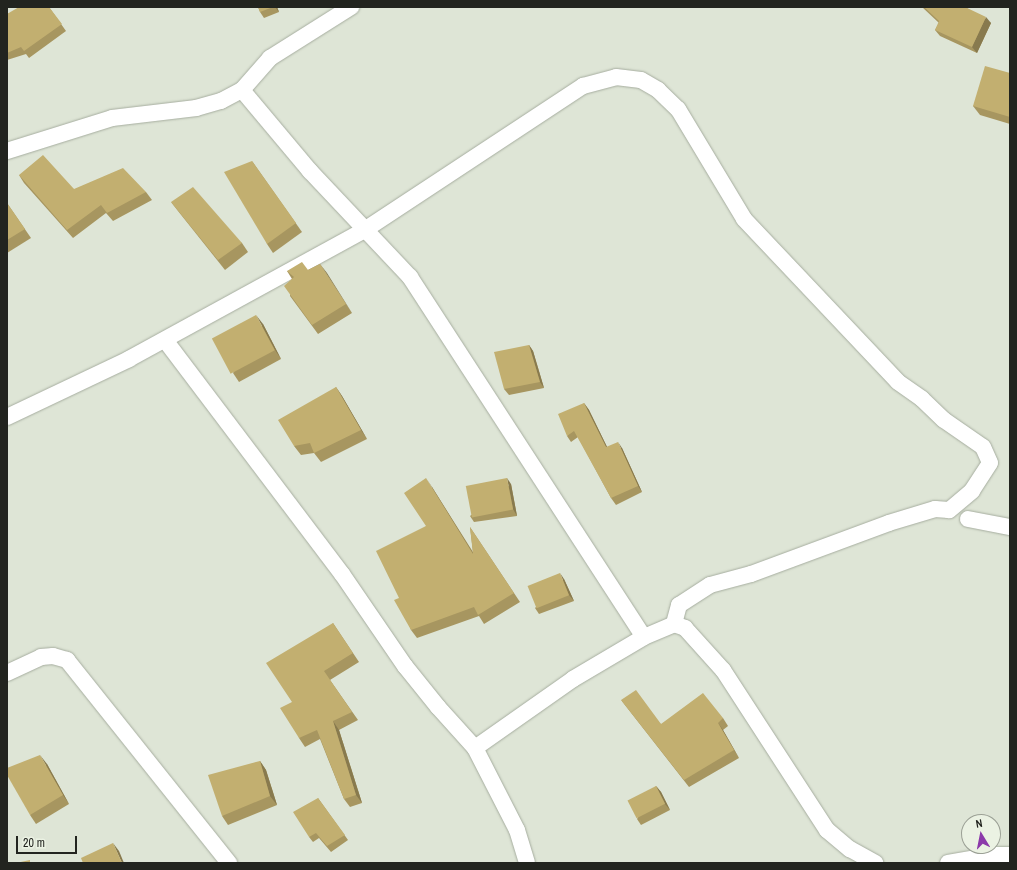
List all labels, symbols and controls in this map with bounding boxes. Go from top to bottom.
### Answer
north arrow [961,814,1001,854]
text: N [975,816,984,831]
scale bar [18,828,79,854]
text: 20 m [23,835,45,851]

